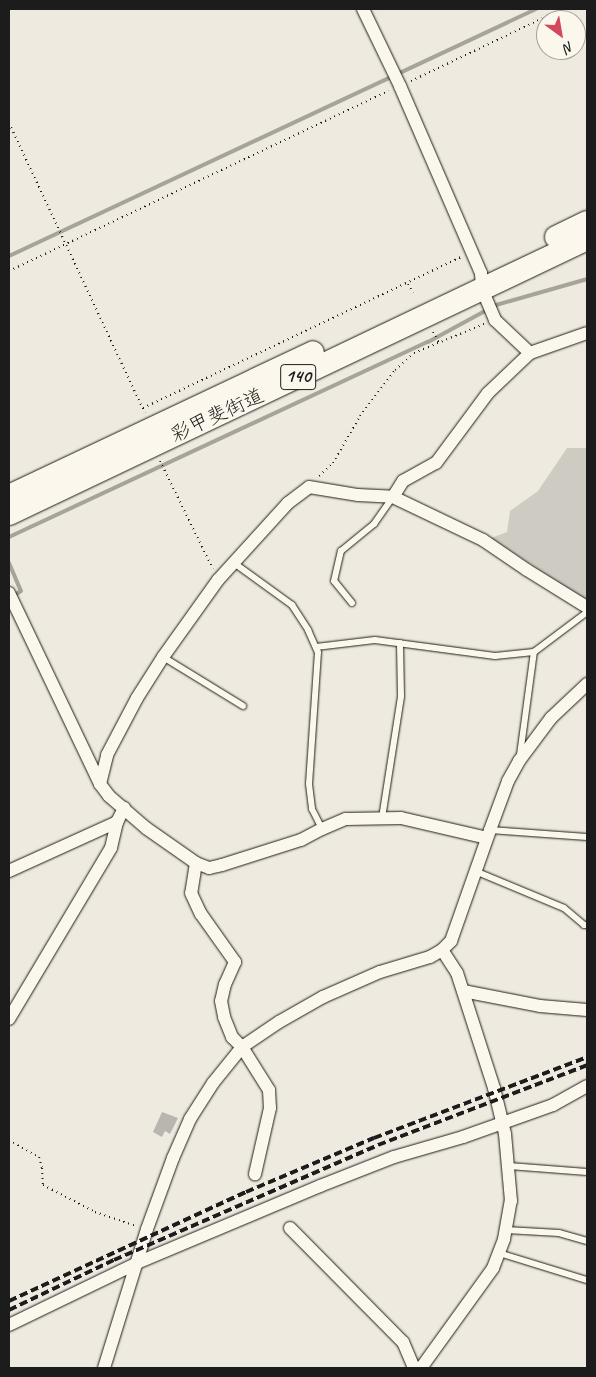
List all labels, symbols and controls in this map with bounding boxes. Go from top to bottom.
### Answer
north arrow [536,10,586,60]
text: N [561,38,577,57]
road number: 140 [279,361,317,394]
street label: 彩甲斐街道 [167,383,267,447]

